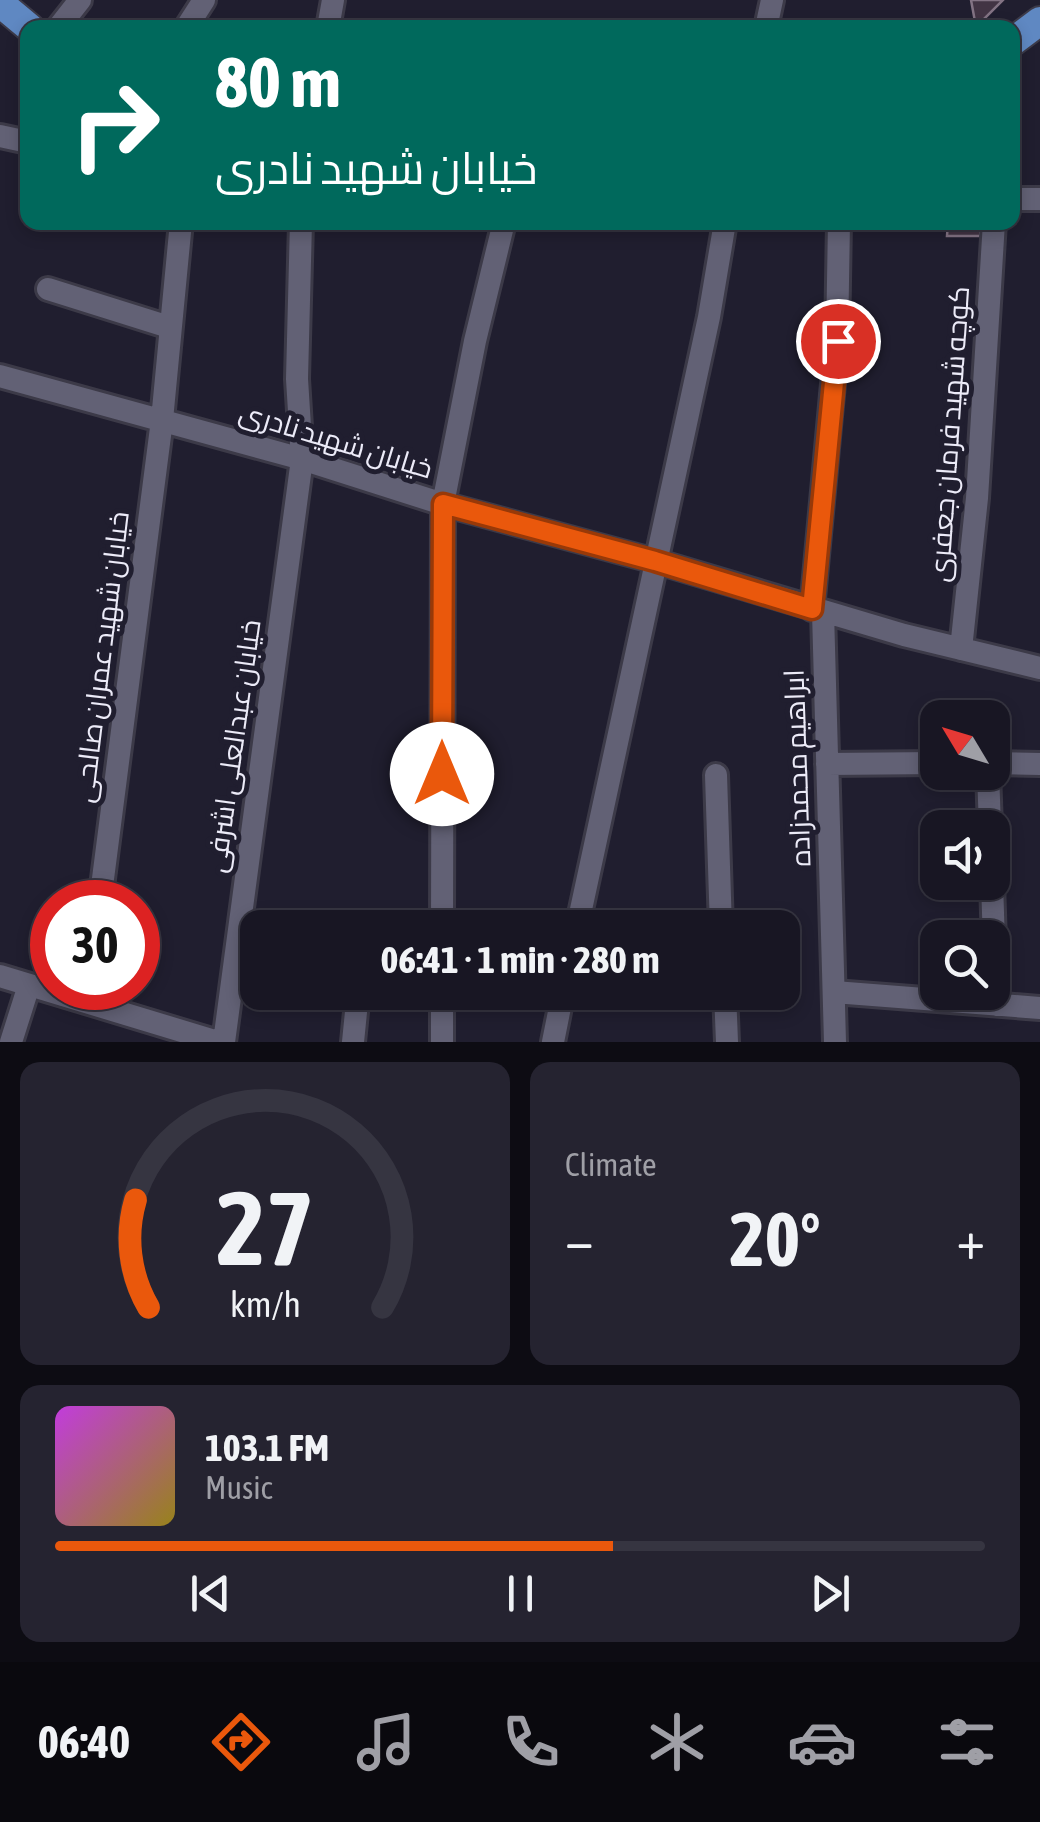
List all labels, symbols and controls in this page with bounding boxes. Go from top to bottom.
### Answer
text: 80 m [215,42,341,122]
icon: right [50,60,180,190]
text: خیابان شهید نادری [215,142,537,194]
street label: کوچه شهید فرمان جعفری [923,285,978,583]
pin [796,299,881,384]
icon: arrive [811,314,866,369]
street label: خیابان شهید نادری [235,395,437,486]
street label: خیابان شهید عمران صالحی [67,509,136,805]
street label: خیابان عبدالعلی اشرفی [199,617,268,875]
street label: ابراهیم محمدزاده [778,669,820,867]
north arrow [920,700,1010,790]
map controls [920,700,1010,1010]
position arrow [390,722,494,826]
button: sound [920,810,1010,900]
speed limit sign: 30 [30,880,160,1010]
button: search [920,920,1010,1010]
text: 06:41 · 1 min · 280 m [380,938,660,981]
text: Climate [565,1146,657,1183]
text: 27 [216,1168,314,1287]
text: 20° [729,1196,821,1282]
text: − [565,1208,594,1271]
text: + [956,1208,985,1271]
text: km/h [230,1284,300,1325]
text: 103.1 FM [205,1426,329,1469]
text: Music [205,1469,272,1506]
icon: previous [183,1566,238,1621]
icon: pause [493,1566,548,1621]
icon: next [803,1566,858,1621]
icon: directions [206,1707,276,1777]
icon: music [351,1707,421,1777]
icon: phone [496,1707,566,1777]
icon: climate [642,1707,712,1777]
icon: car [787,1707,857,1777]
icon: filters [932,1707,1002,1777]
text: 06:40 [38,1716,130,1768]

